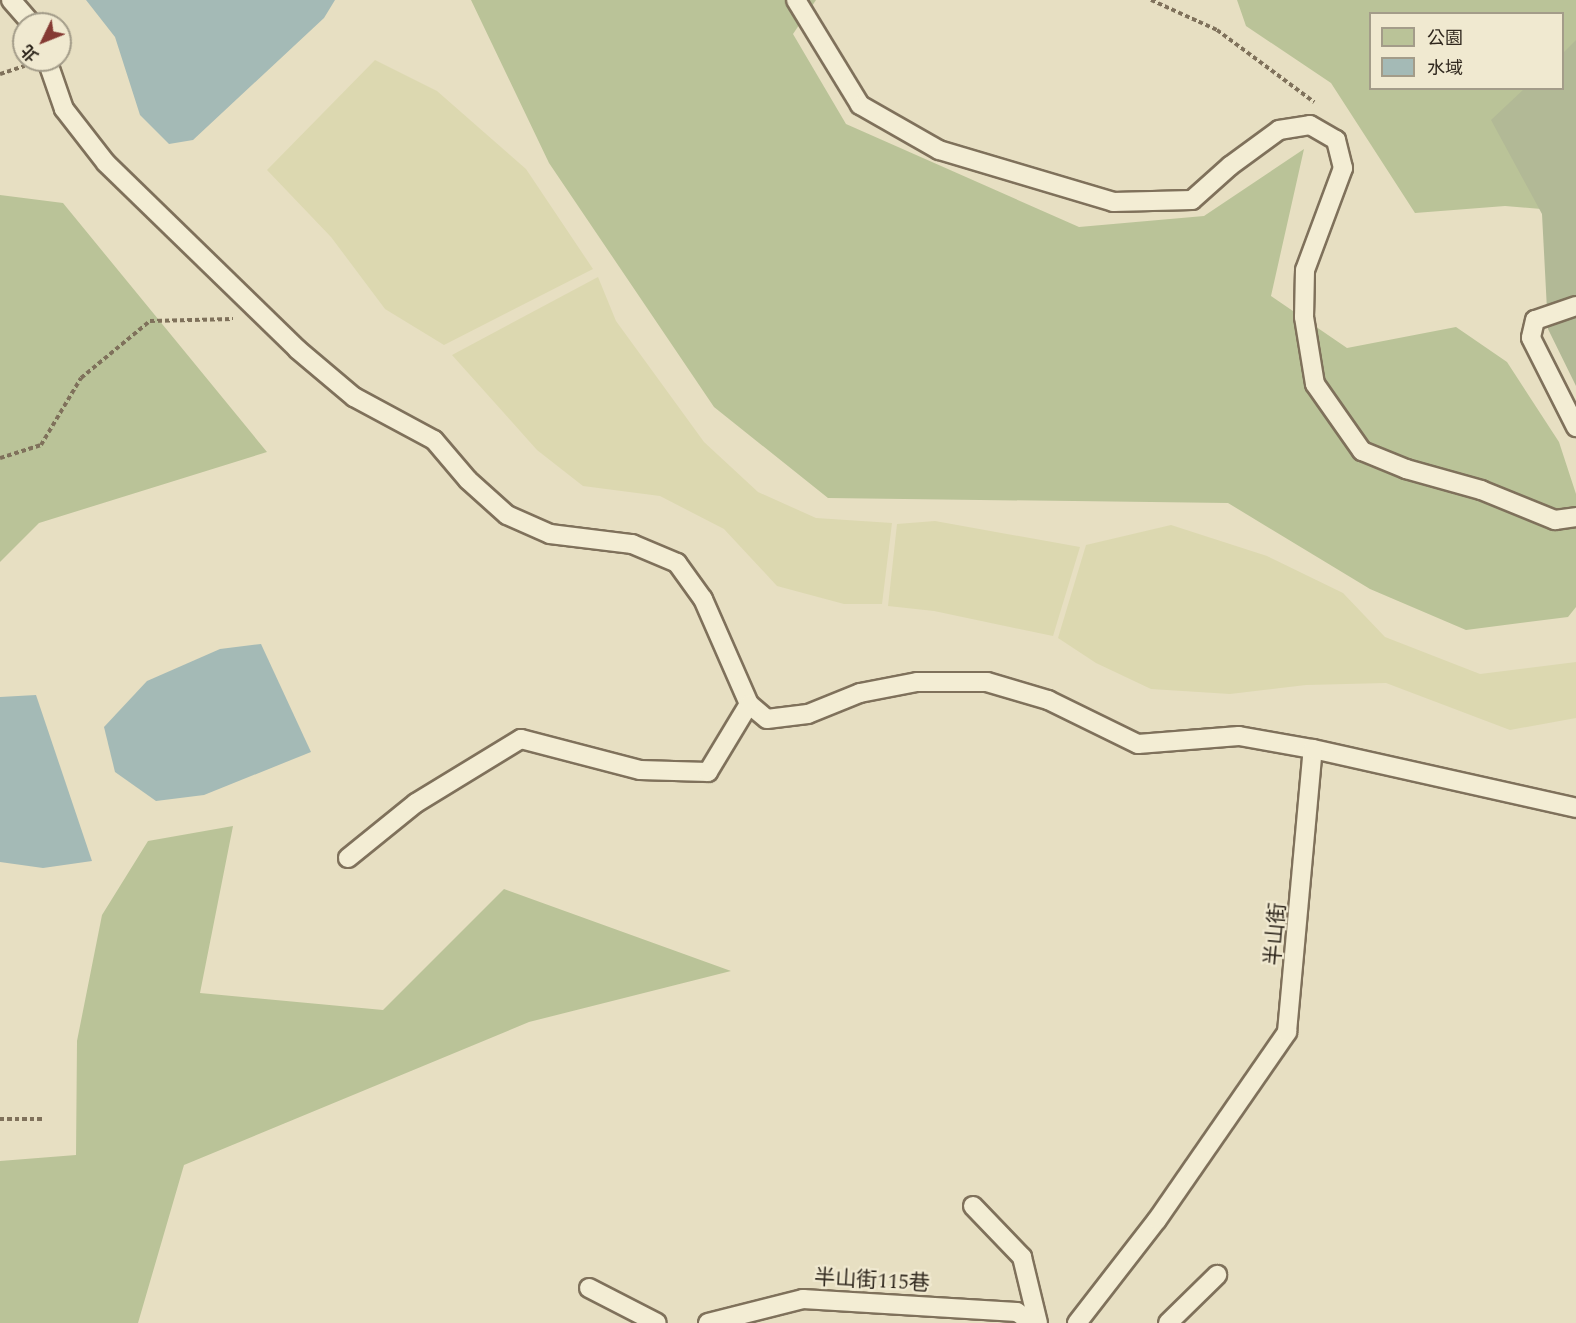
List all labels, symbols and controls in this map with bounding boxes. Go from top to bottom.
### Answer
north arrow [12,12,72,72]
legend [1369,12,1564,90]
text: 公園 [1427,25,1463,52]
text: 北 [16,39,45,67]
text: 水域 [1427,55,1463,82]
street label: 半山街 [1261,902,1291,966]
street label: 半山街115巷 [814,1265,930,1297]

